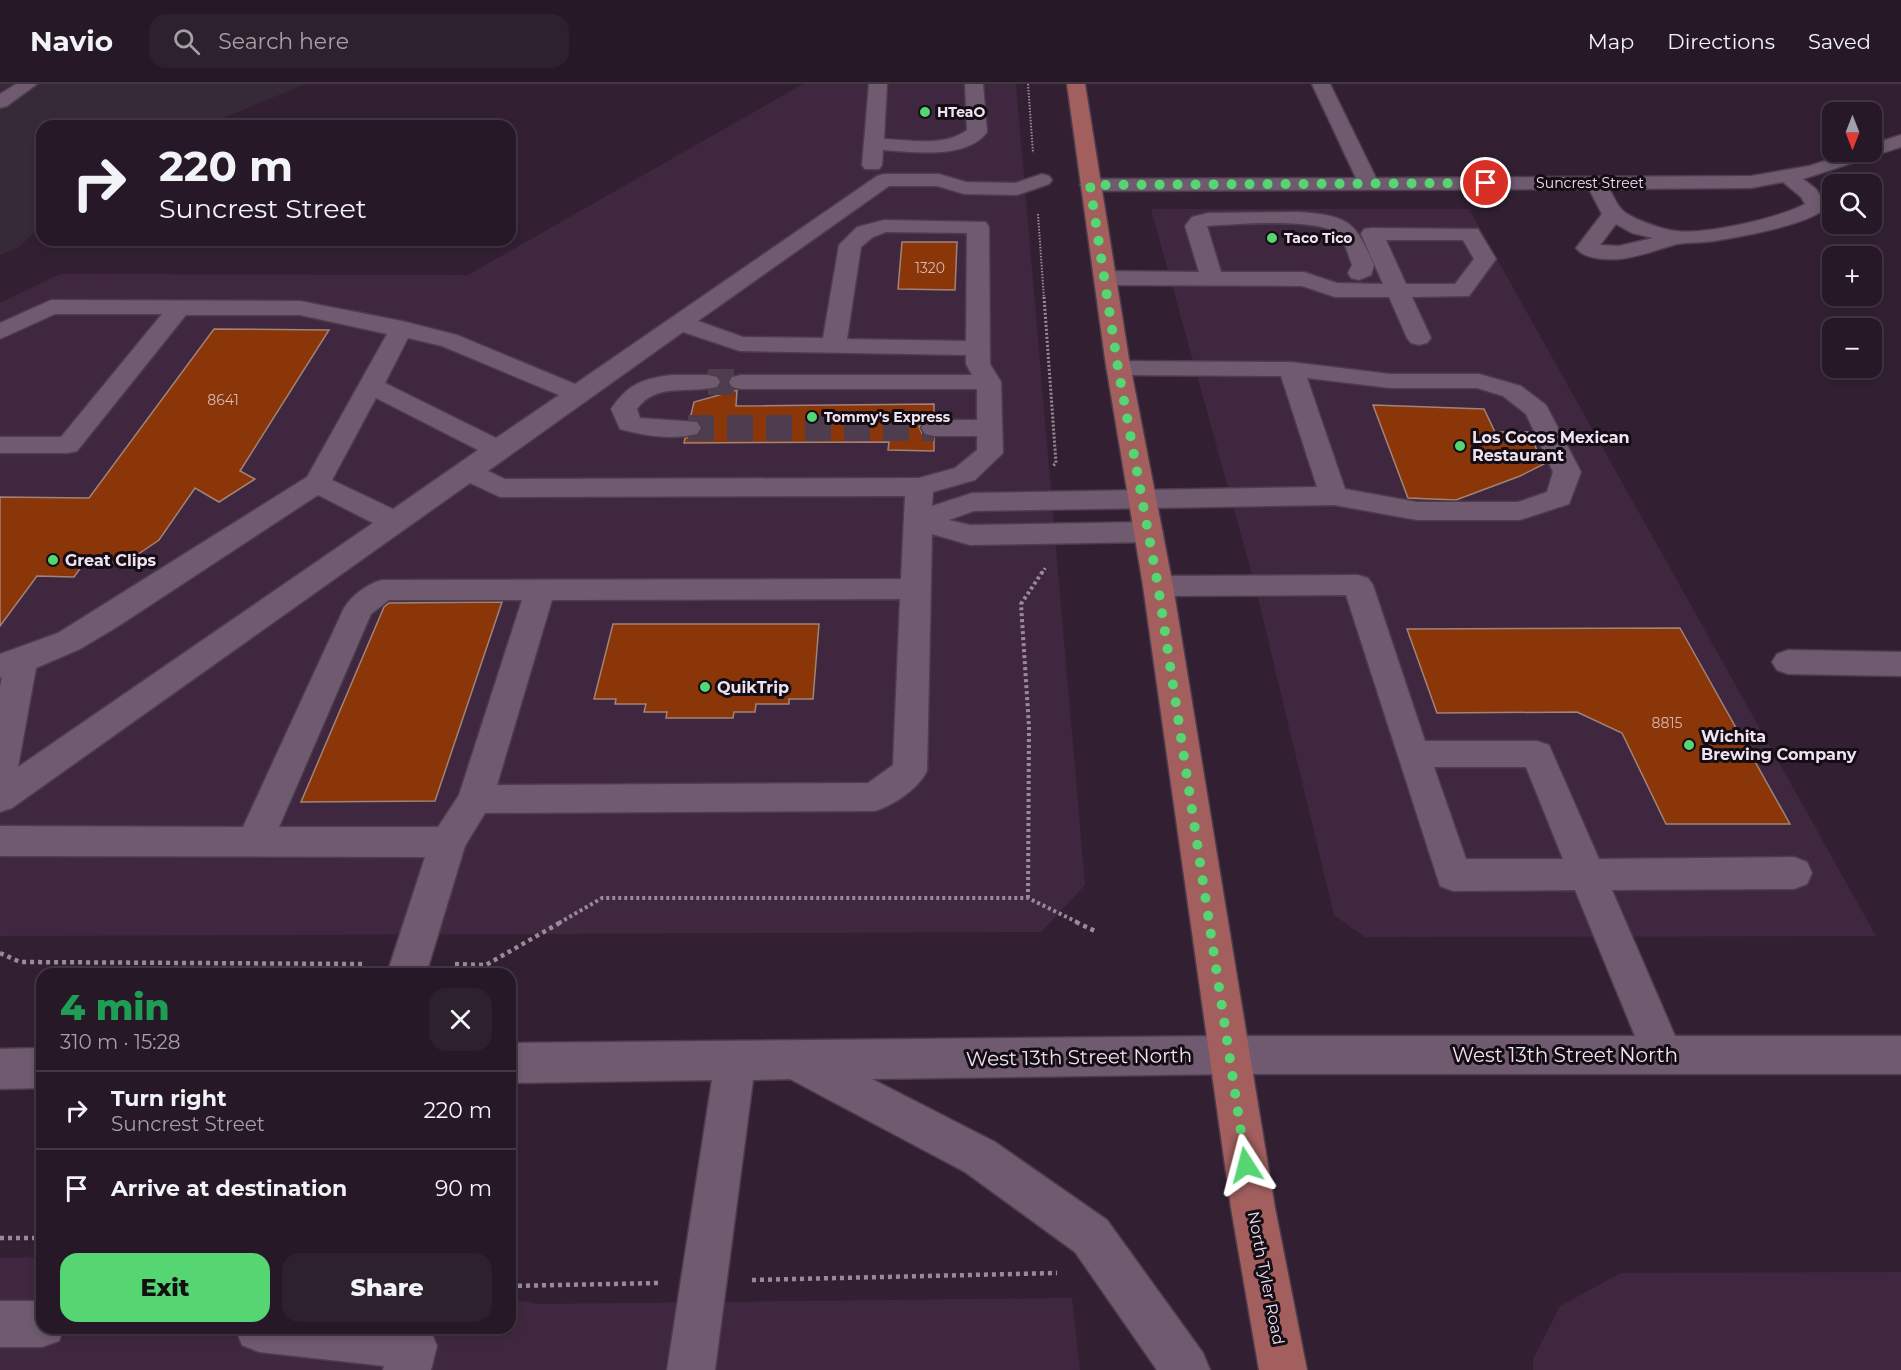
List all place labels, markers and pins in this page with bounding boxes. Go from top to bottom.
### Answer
place label: HTeaO [937,103,985,121]
marker: HTeaO [918,105,932,119]
pin [1460,157,1511,208]
place label: Taco Tico [1284,229,1353,247]
marker: Taco Tico [1265,231,1279,245]
place label: Tommy's Express [824,408,951,426]
marker: Tommy's Express [805,410,819,424]
place label: Los Cocos Mexican Restaurant [1472,428,1630,465]
marker: Los Cocos Mexican Restaurant [1453,439,1467,453]
place label: Great Clips [65,551,157,570]
marker: Great Clips [46,553,60,567]
place label: QuikTrip [717,678,789,697]
marker: QuikTrip [698,680,712,694]
place label: Wichita Brewing Company [1701,727,1857,764]
marker: Wichita Brewing Company [1682,738,1696,752]

